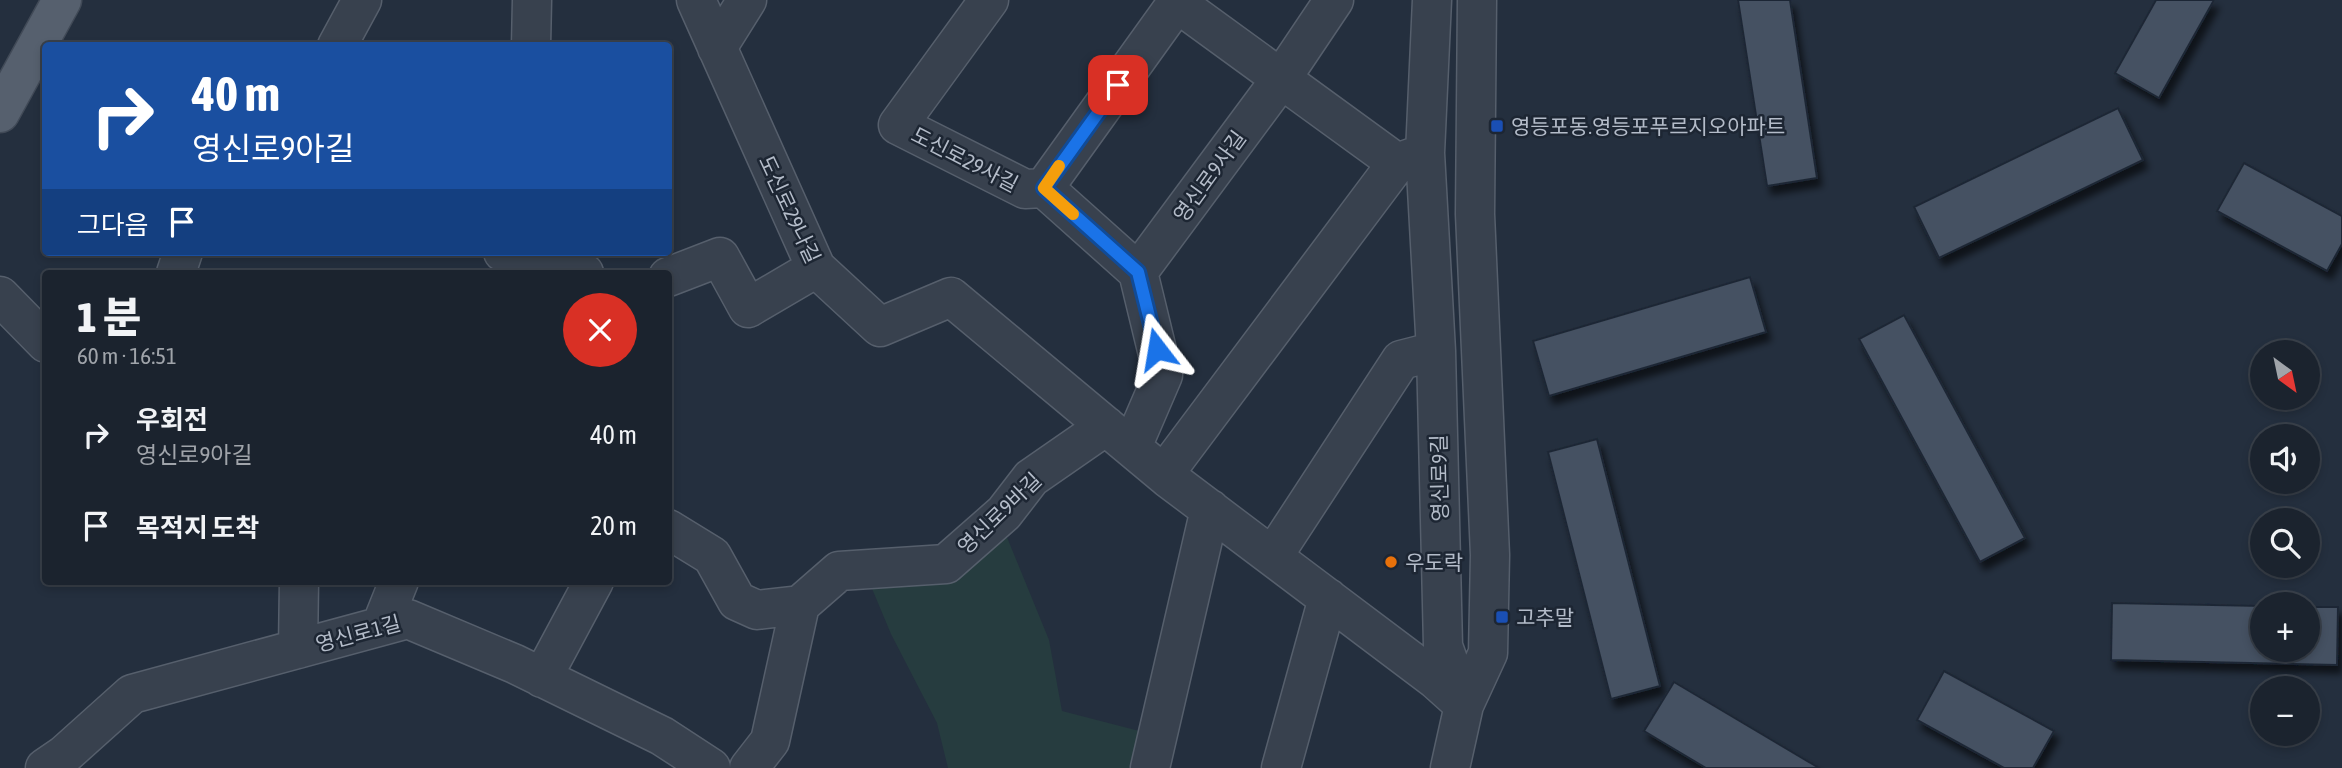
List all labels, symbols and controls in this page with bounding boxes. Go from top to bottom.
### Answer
pin [1088,55,1148,115]
text: 40 m [192,65,280,121]
icon: arrive [1099,66,1137,104]
icon: right [77,70,168,161]
place label: 영등포동.영등포푸르지오아파트 [1511,114,1785,138]
marker: 영등포동.영등포푸르지오아파트 [1489,118,1505,134]
street label: 도신로29사길 [908,122,1022,196]
street label: 영신로9사길 [1168,126,1250,226]
text: 영신로9아길 [192,130,354,167]
street label: 도신로29나길 [755,151,825,267]
icon: arrive [163,203,201,241]
text: 그다음 [77,210,149,240]
text: 1 분 [77,293,141,341]
button: close [563,293,637,367]
position arrow [1120,312,1194,386]
north arrow [2250,340,2320,410]
map controls [2250,340,2320,746]
text: 60 m · 16:51 [77,343,177,369]
text: 우회전 [136,405,208,435]
icon: right [77,416,115,454]
text: 40 m [590,420,637,450]
button: sound [2250,424,2320,494]
street label: 영신로9길 [1426,434,1452,522]
text: 영신로9아길 [136,442,253,468]
street label: 영신로9바길 [952,467,1046,559]
icon: arrive [77,507,115,545]
button: search [2250,508,2320,578]
text: 20 m [590,511,637,541]
text: 목적지 도착 [136,513,259,543]
place label: 우도락 [1405,550,1463,574]
marker: 우도락 [1383,554,1399,570]
button: + [2250,592,2320,662]
place label: 고추말 [1516,605,1574,629]
marker: 고추말 [1494,609,1510,625]
street label: 영신로1길 [313,610,403,656]
button: − [2250,676,2320,746]

